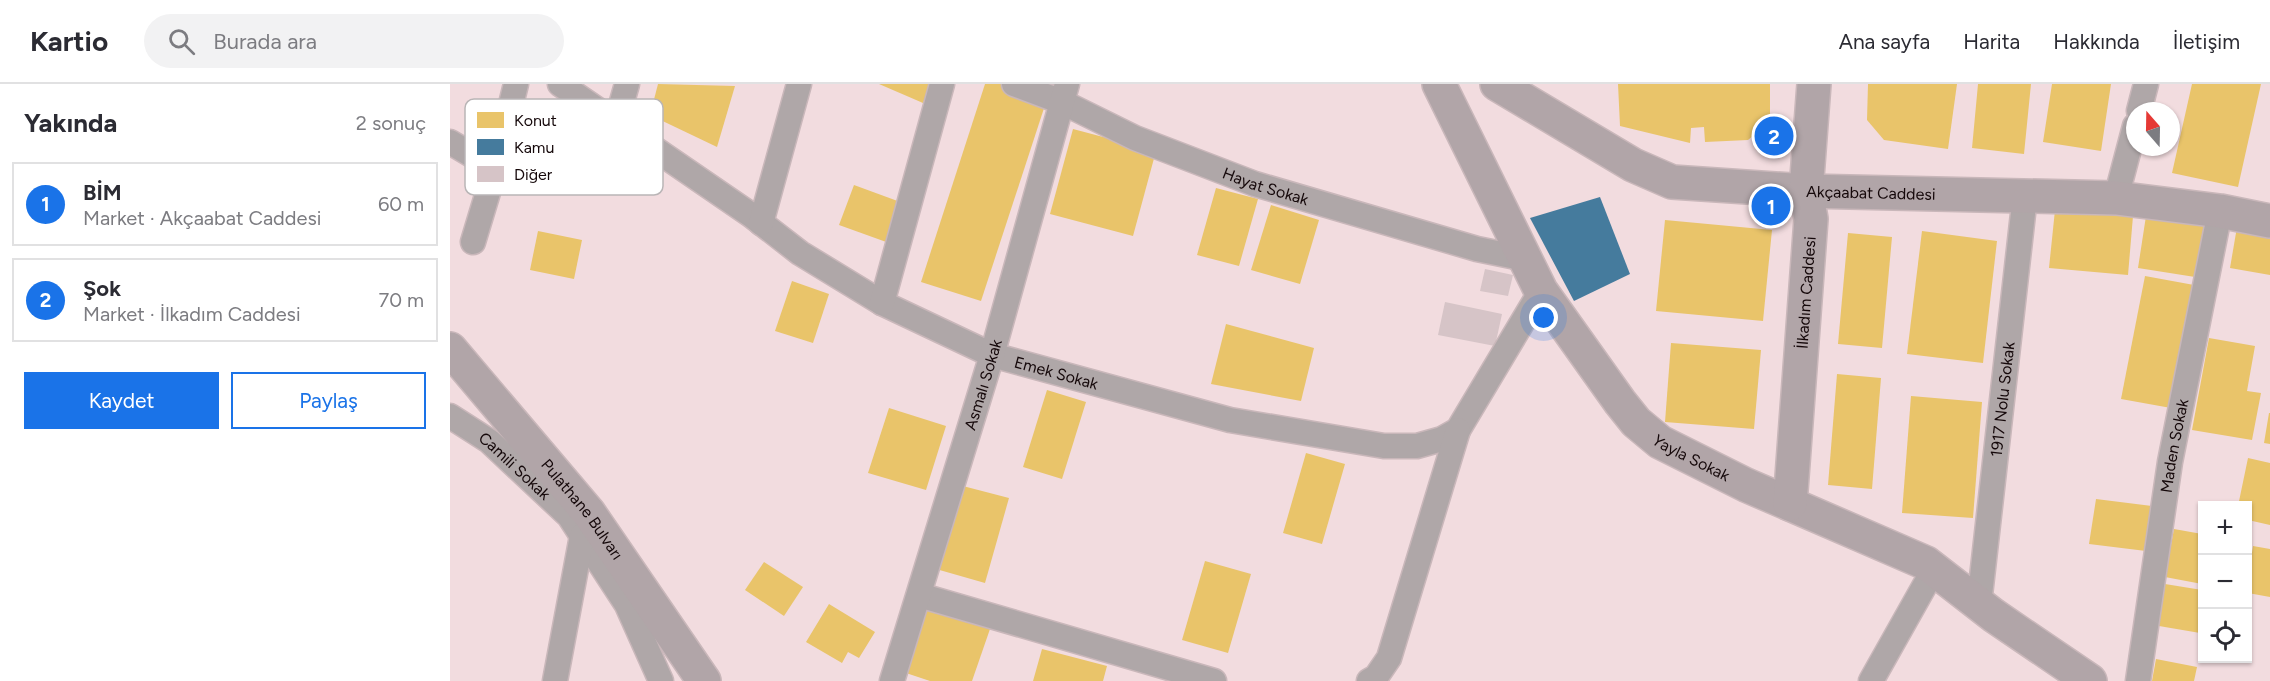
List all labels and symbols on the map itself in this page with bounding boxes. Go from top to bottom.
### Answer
legend [465,99,663,195]
north arrow [2126,102,2180,156]
text: Konut [514,111,557,130]
pin: 2 [1754,113,1794,158]
text: Kamu [514,138,554,157]
street label: Hayat Sokak [1220,164,1311,209]
text: Diğer [514,165,553,184]
street label: Akçaabat Caddesi [1806,182,1936,204]
pin: 1 [1752,184,1790,228]
street label: İlkadım Caddesi [1792,236,1820,350]
your location [1529,303,1558,332]
street label: Asmalı Sokak [961,337,1006,432]
street label: 1917 Nolu Sokak [1987,341,2019,458]
street label: Emek Sokak [1012,353,1100,394]
street label: Maden Sokak [2157,397,2192,494]
street label: Camili Sokak [475,428,555,504]
street label: Yayla Sokak [1649,431,1733,485]
street label: Pulathane Bulvarı [537,455,627,563]

